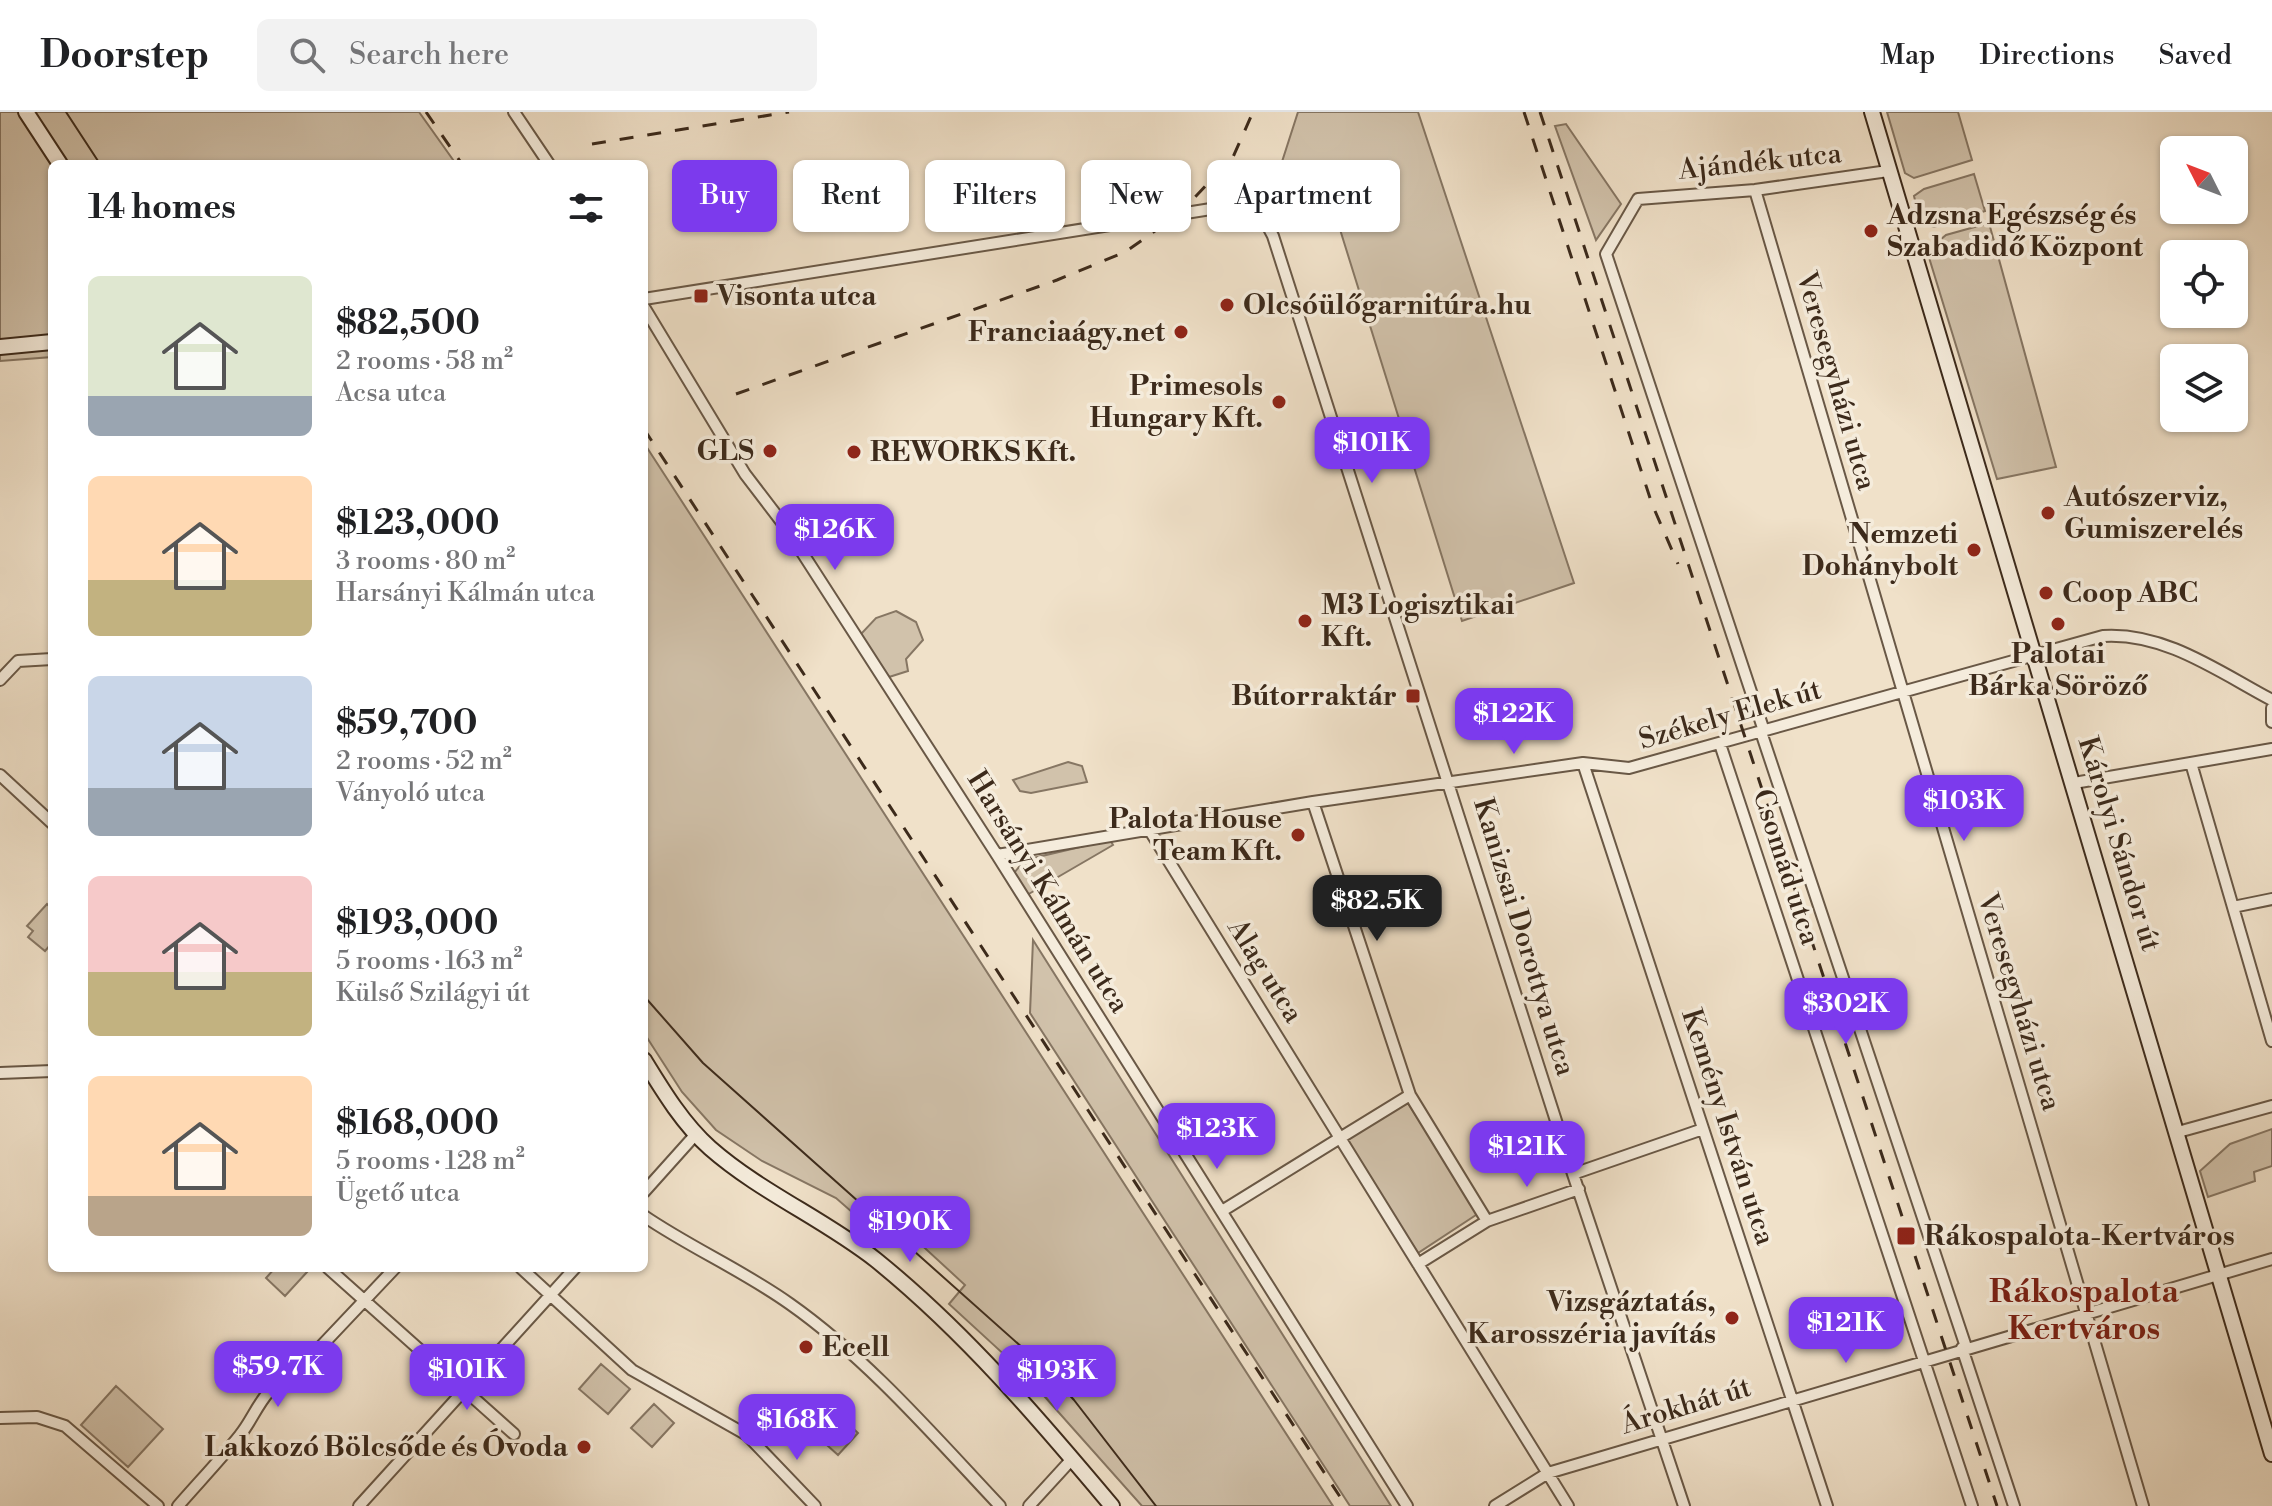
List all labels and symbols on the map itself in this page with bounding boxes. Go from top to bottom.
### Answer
street label: Ajándék utca [1676,136,1844,188]
north arrow [2160,136,2248,224]
place label: Adzsna Egészség és Szabadidő Központ [1886,198,2144,265]
marker: Adzsna Egészség és Szabadidő Központ [1862,222,1880,240]
street label: Veresegyházi utca [1788,267,1884,495]
place label: Visonta utca [716,279,877,314]
marker: Visonta utca [692,287,710,305]
place label: Olcsóülőgarnitúra.hu [1243,288,1531,323]
marker: Olcsóülőgarnitúra.hu [1218,296,1236,314]
place label: Franciaágy.net [968,315,1166,350]
marker: Franciaágy.net [1172,323,1190,341]
place label: Primesols Hungary Kft. [1089,369,1263,436]
marker: Primesols Hungary Kft. [1270,393,1288,411]
pin: $101K [1316,417,1428,485]
place label: GLS [697,434,754,469]
place label: REWORKS Kft. [870,435,1076,470]
marker: GLS [761,442,779,460]
marker: REWORKS Kft. [845,443,863,461]
place label: Autószerviz, Gumiszerelés [2063,480,2243,547]
pin: $126K [779,504,891,572]
marker: Autószerviz, Gumiszerelés [2039,504,2057,522]
place label: Nemzeti Dohánybolt [1802,517,1959,584]
marker: Nemzeti Dohánybolt [1965,541,1983,559]
place label: Coop ABC [2062,576,2198,611]
marker: Coop ABC [2037,584,2055,602]
place label: M3 Logisztikai Kft. [1321,588,1515,655]
marker: M3 Logisztikai Kft. [1296,612,1314,630]
marker: Palotai Bárka Söröző [2049,615,2067,633]
place label: Palotai Bárka Söröző [1968,637,2148,704]
street label: Székely Elek út [1635,672,1825,758]
place label: Bútorraktár [1231,679,1397,714]
marker: Bútorraktár [1404,687,1422,705]
pin: $122K [1458,688,1570,756]
street label: Károlyi Sándor út [2070,732,2168,956]
street label: Harsányi Kálmán utca [959,764,1137,1020]
pin: $103K [1908,775,2020,843]
street label: Csomád utca [1744,785,1828,950]
street label: Kanizsai Dorottya utca [1465,794,1583,1081]
place label: Palota House Team Kft. [1109,802,1282,869]
marker: Palota House Team Kft. [1289,826,1307,844]
pin: $82.5K [1312,875,1442,943]
street label: Veresegyházi utca [1969,888,2069,1116]
street label: Alag utca [1219,912,1311,1030]
pin: $302K [1790,978,1902,1046]
street label: Kemény István utca [1673,1004,1783,1250]
pin: $123K [1161,1103,1273,1171]
pin: $121K [1471,1121,1583,1189]
pin: $190K [854,1196,966,1264]
place label: Rákospalota-Kertváros [1924,1219,2235,1254]
marker: Rákospalota-Kertváros [1895,1225,1917,1247]
district label: Rákospalota Kertváros [1989,1272,2180,1349]
place label: Vizsgáztatás, Karosszéria javítás [1467,1285,1716,1352]
pin: $121K [1790,1297,1902,1365]
marker: Vizsgáztatás, Karosszéria javítás [1723,1309,1741,1327]
place label: Ecell [822,1330,890,1365]
marker: Ecell [797,1338,815,1356]
pin: $59.7K [213,1341,343,1409]
pin: $101K [411,1344,523,1412]
pin: $193K [1001,1345,1113,1413]
street label: Árokhát út [1615,1368,1755,1443]
pin: $168K [741,1394,853,1462]
place label: Lakkozó Bölcsőde és Óvoda [204,1428,569,1465]
marker: Lakkozó Bölcsőde és Óvoda [575,1438,593,1456]

